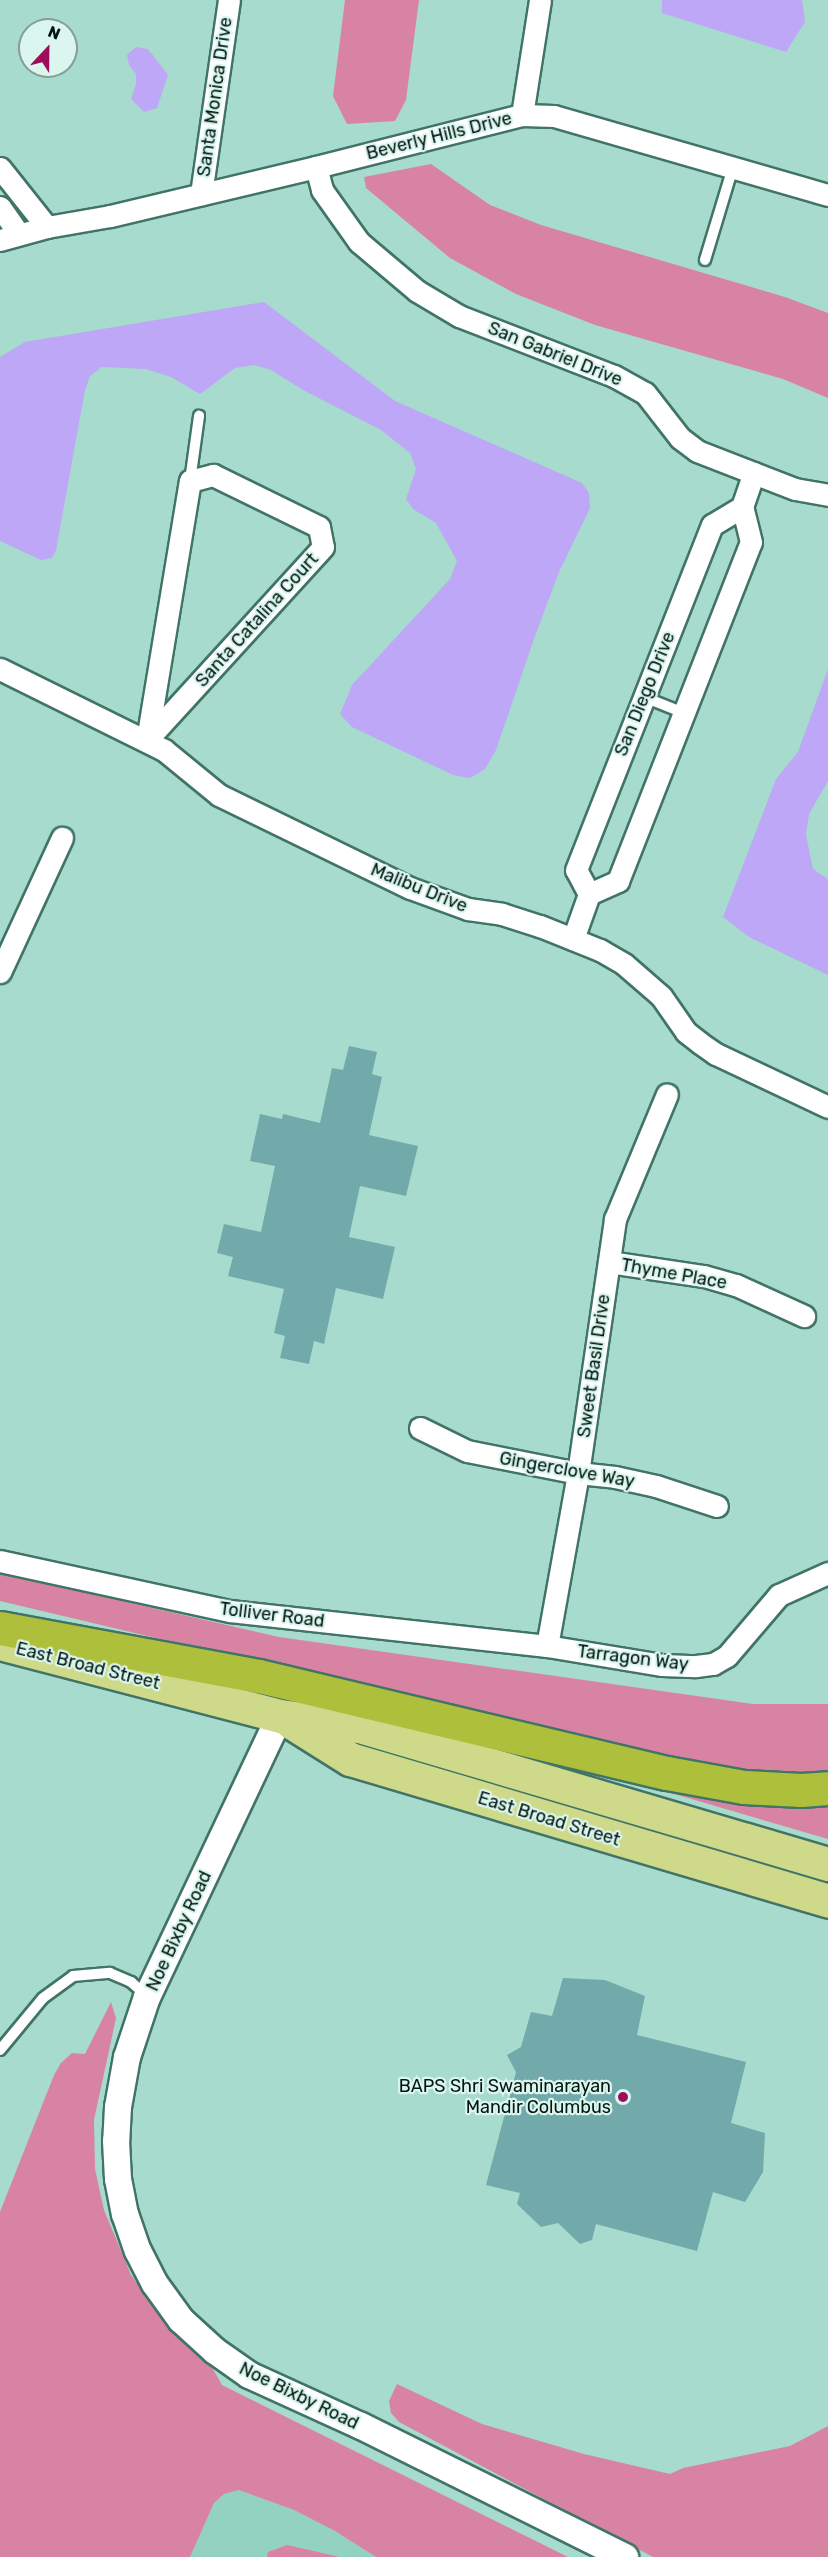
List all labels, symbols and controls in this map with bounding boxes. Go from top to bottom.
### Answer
street label: Santa Monica Drive [193,16,237,178]
north arrow [18,18,78,78]
text: N [45,22,63,44]
street label: Beverly Hills Drive [364,107,514,165]
street label: San Gabriel Drive [485,317,625,391]
street label: Santa Catalina Court [191,548,323,692]
street label: San Diego Drive [610,629,680,759]
street label: Malibu Drive [368,859,470,917]
street label: Thyme Place [619,1254,729,1294]
street label: Sweet Basil Drive [573,1293,615,1439]
street label: Gingerclove Way [498,1447,636,1493]
street label: Tolliver Road [218,1598,326,1632]
street label: East Broad Street [14,1638,162,1694]
street label: Tarragon Way [576,1640,690,1676]
street label: East Broad Street [475,1787,623,1851]
street label: Noe Bixby Road [142,1867,216,1995]
place label: BAPS Shri Swaminarayan Mandir Columbus [399,2076,611,2118]
marker: BAPS Shri Swaminarayan Mandir Columbus [616,2090,630,2104]
street label: Noe Bixby Road [235,2358,363,2434]

